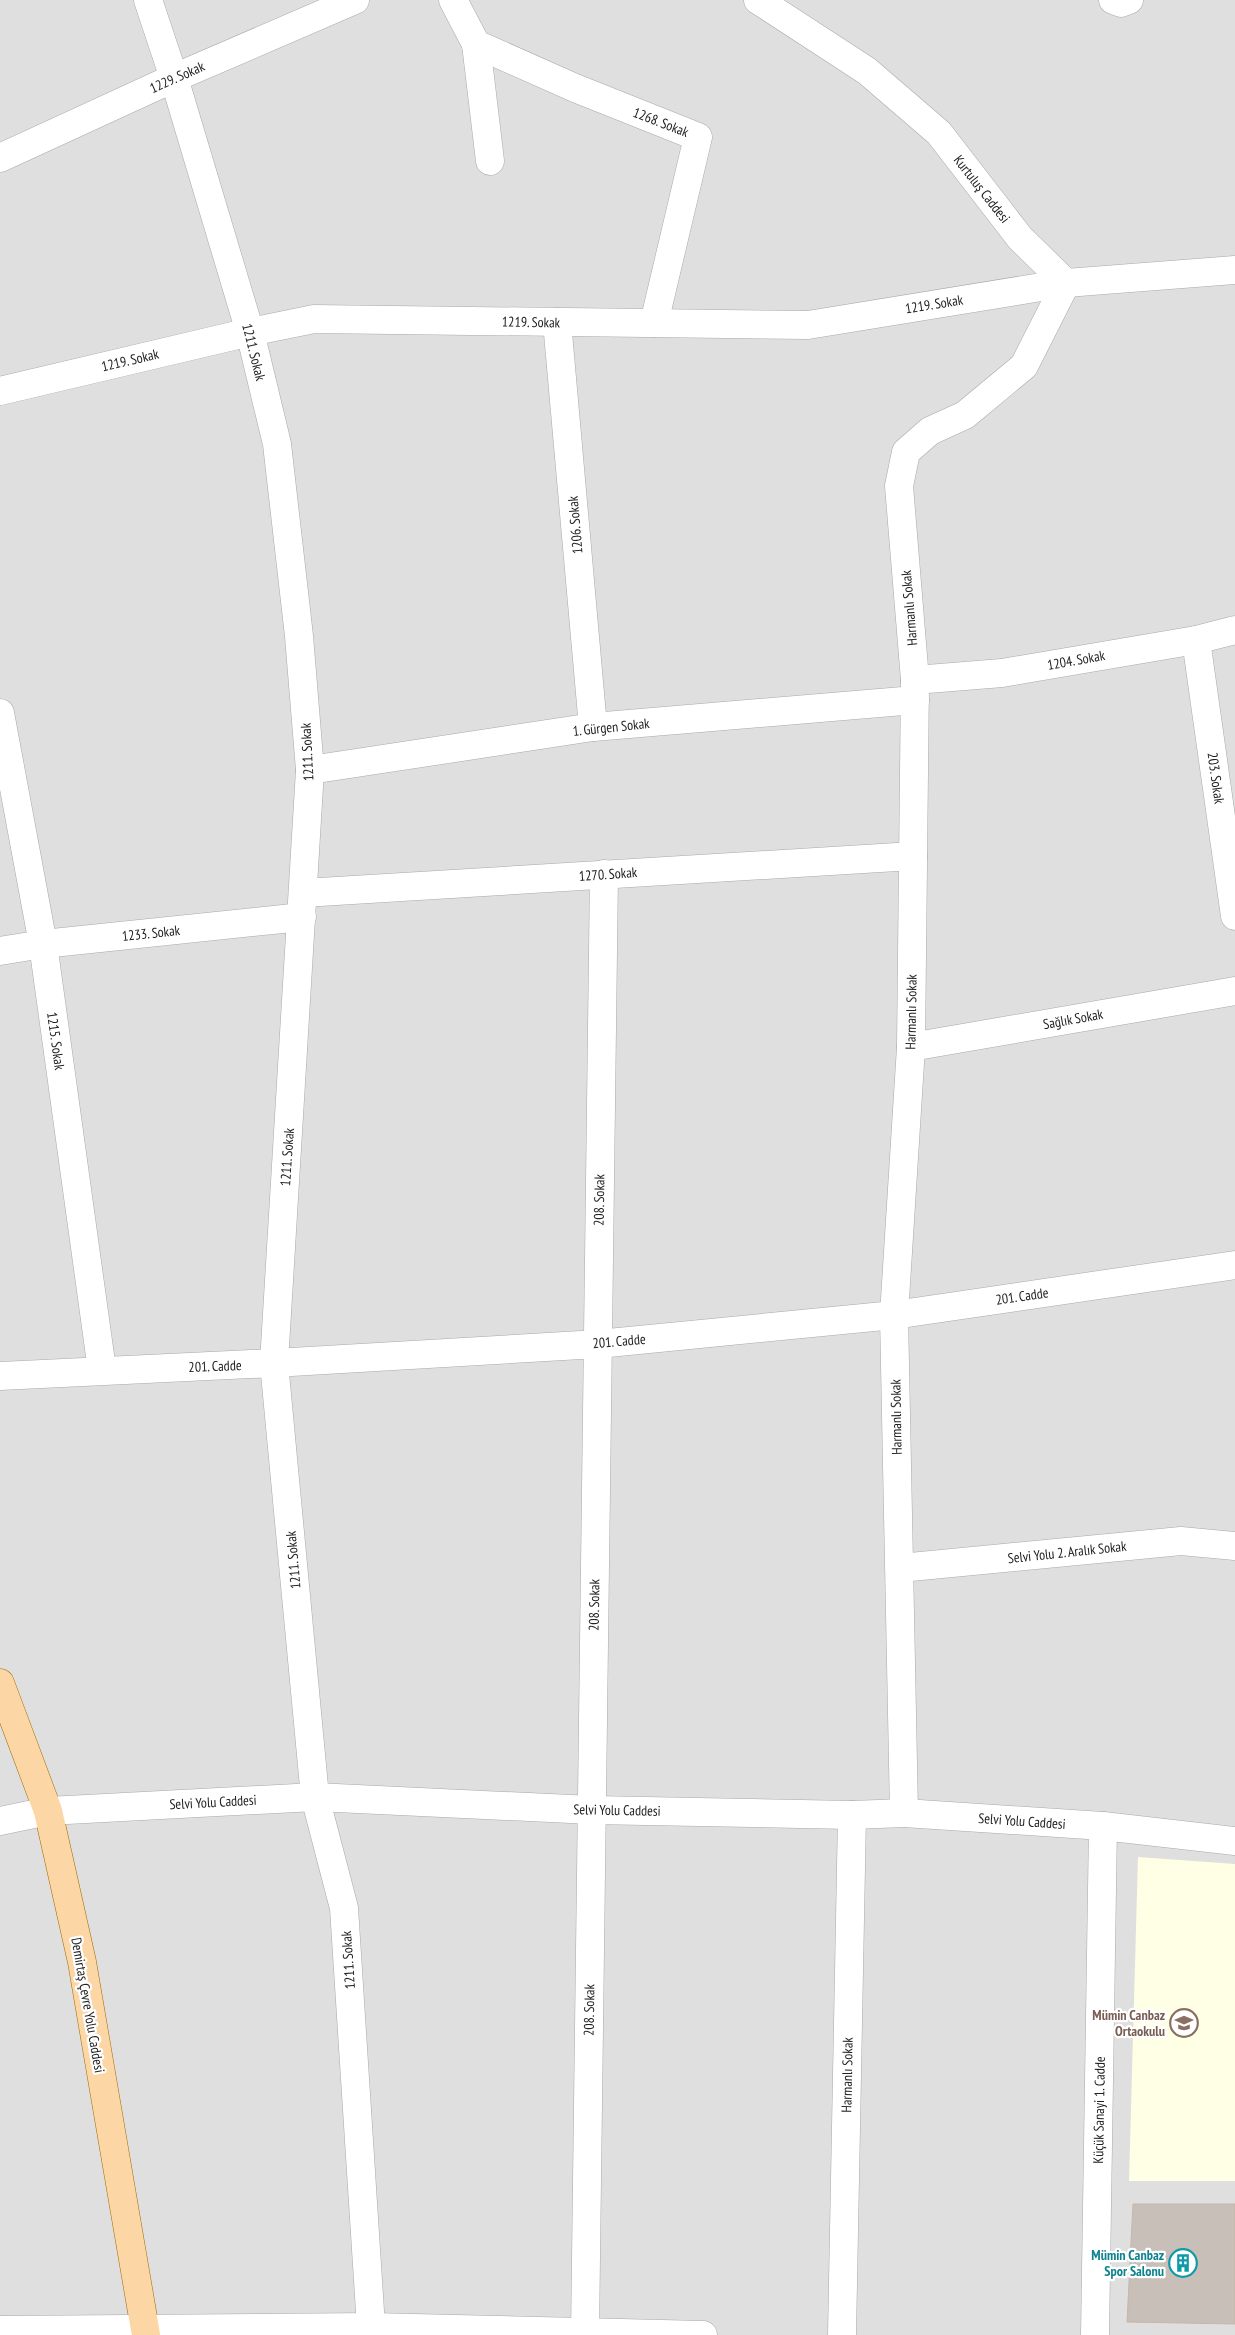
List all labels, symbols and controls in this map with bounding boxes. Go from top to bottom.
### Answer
street label: 1229. Sokak [147,57,208,97]
street label: 1268. Sokak [631,103,692,141]
street label: Kurtuluş Caddesi [950,151,1014,227]
street label: 1219. Sokak [904,290,965,317]
street label: 1219. Sokak [502,312,561,332]
street label: 1211. Sokak [238,322,270,383]
street label: 1219. Sokak [100,345,161,375]
street label: 1206. Sokak [563,495,587,555]
street label: Harmanlı Sokak [897,569,921,646]
street label: 1204. Sokak [1046,646,1107,674]
street label: 1. Gürgen Sokak [572,714,651,740]
street label: 1211. Sokak [296,722,318,782]
street label: 203. Sokak [1203,751,1229,806]
street label: 1270. Sokak [578,863,638,885]
street label: 1233. Sokak [121,921,181,945]
street label: Harmanlı Sokak [901,973,921,1050]
street label: Sağlık Sokak [1042,1005,1105,1033]
street label: 1215. Sokak [43,1011,69,1072]
street label: 1211. Sokak [276,1127,298,1187]
street label: 208. Sokak [590,1173,608,1226]
street label: 201. Cadde [994,1283,1050,1309]
street label: 201. Cadde [592,1330,646,1352]
street label: 201. Cadde [188,1356,242,1376]
street label: Harmanlı Sokak [886,1378,906,1455]
street label: 1211. Sokak [281,1530,305,1590]
street label: Selvi Yolu 2. Aralık Sokak [1007,1537,1128,1567]
street label: 208. Sokak [585,1578,603,1631]
street label: Selvi Yolu Caddesi [169,1791,257,1813]
street label: Selvi Yolu Caddesi [573,1800,661,1820]
street label: Selvi Yolu Caddesi [978,1809,1066,1833]
street label: 1211. Sokak [337,1930,359,1990]
street label: Demirtaş Çevre Yolu Caddesi [67,1936,109,2074]
street label: 208. Sokak [580,1983,598,2036]
place label: Mümin Canbaz Ortaokulu [1092,2006,1165,2040]
school or university icon: Mümin Canbaz Ortaokulu [1169,2008,1199,2038]
street label: Harmanlı Sokak [837,2036,857,2113]
street label: Küçük Sanayi 1. Cadde [1089,2056,1109,2164]
place label: Mümin Canbaz Spor Salonu [1091,2246,1164,2280]
building icon: Mümin Canbaz Spor Salonu [1168,2248,1198,2278]

